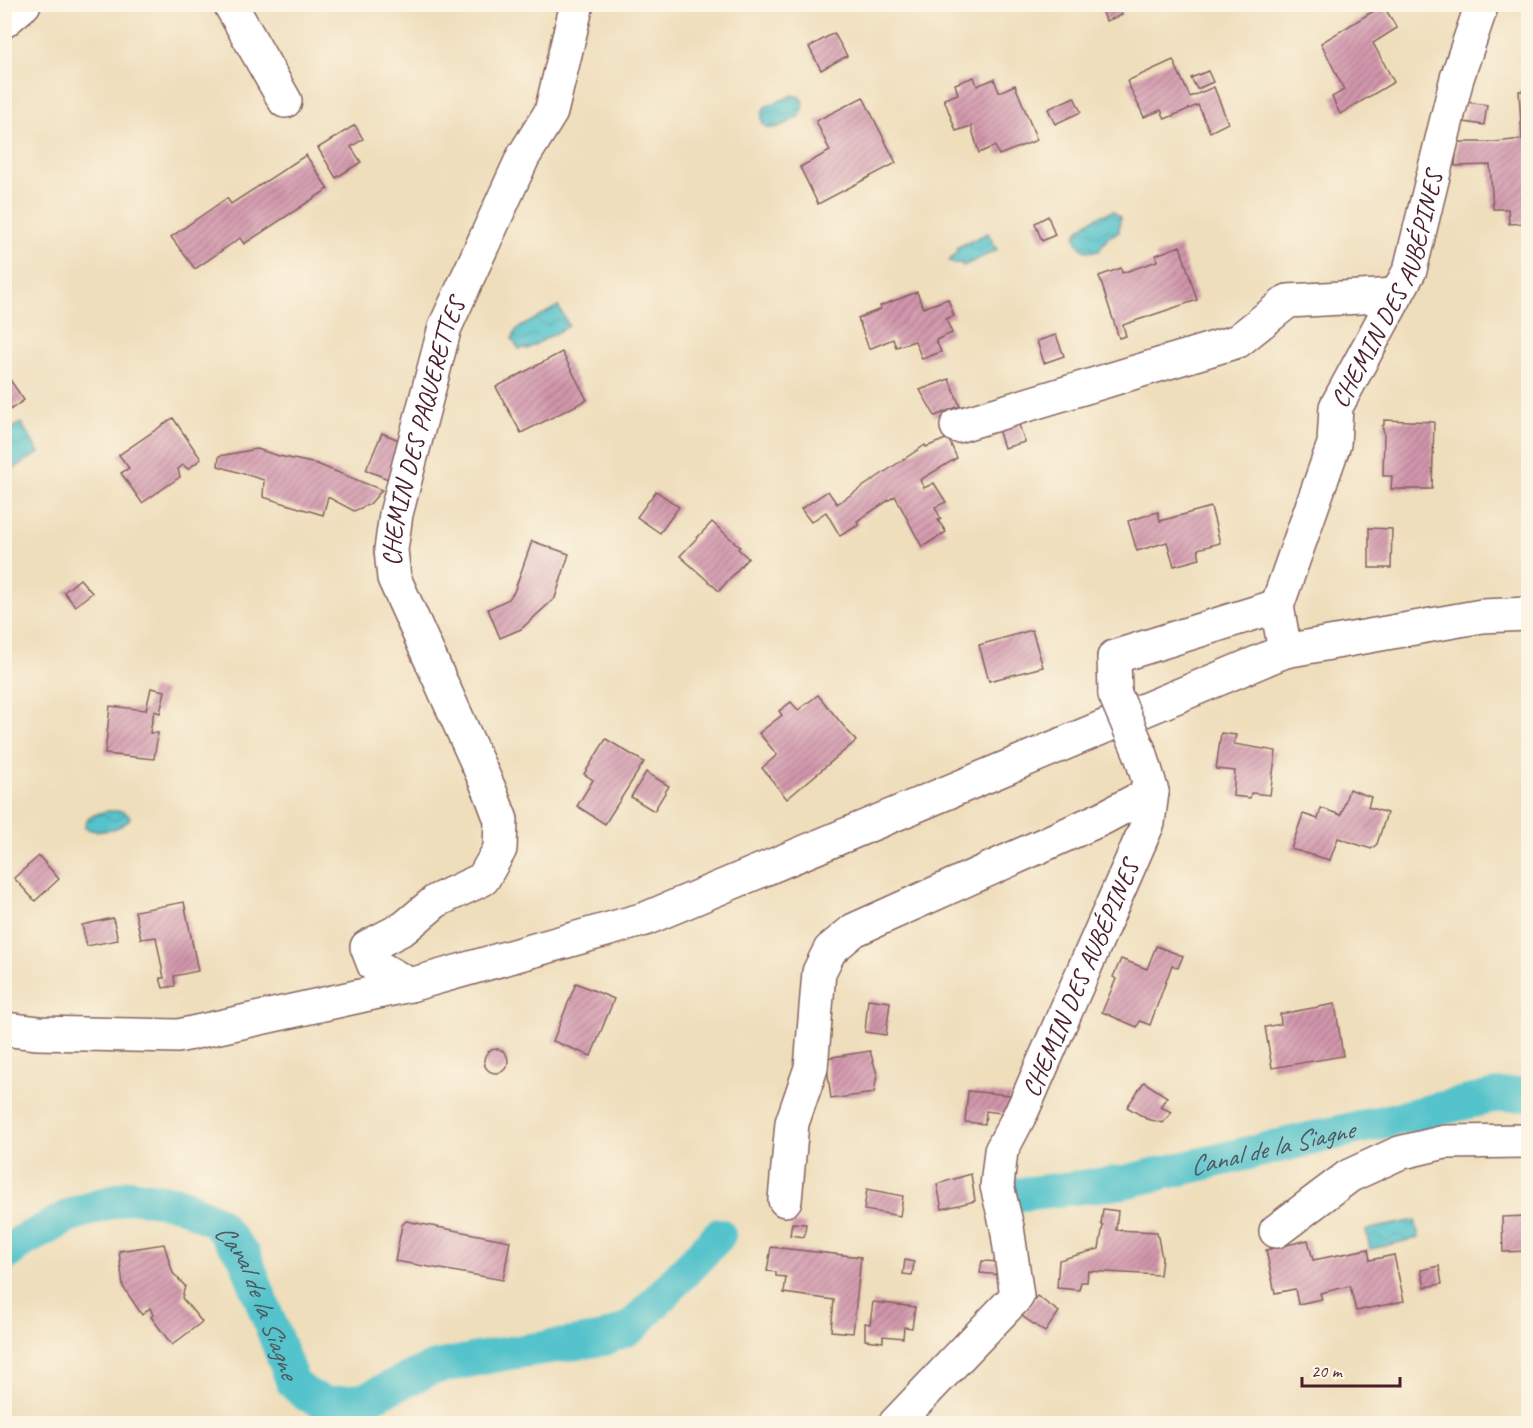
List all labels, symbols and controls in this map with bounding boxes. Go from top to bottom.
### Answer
street label: CHEMIN DES AUBÉPINES [1322,164,1451,413]
street label: CHEMIN DES PAQUERETTES [374,288,475,568]
street label: CHEMIN DES AUBÉPINES [1014,851,1148,1102]
water label: Canal de la Siagne [1186,1111,1361,1183]
water label: Canal de la Siagne [207,1216,308,1387]
scale bar [1302,1350,1400,1388]
text: 20 m [1311,1360,1344,1382]

